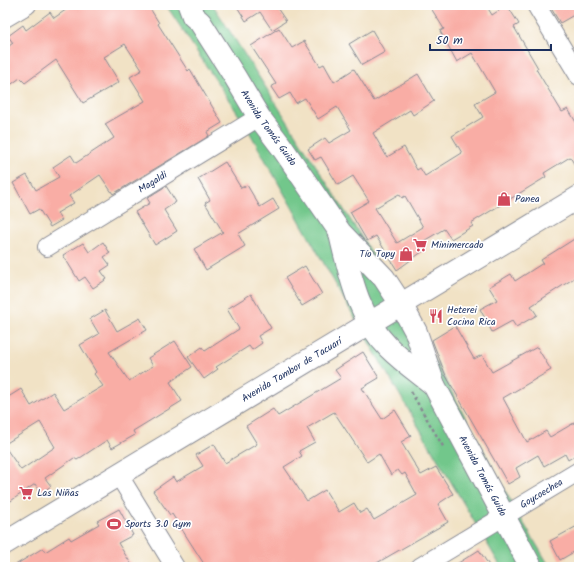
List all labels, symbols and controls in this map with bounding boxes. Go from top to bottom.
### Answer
scale bar [430,26,551,52]
text: 50 m [436,31,463,50]
street label: Avenida Tomás Guido [236,86,301,170]
street label: Magaldi [135,167,171,197]
shop icon: Panea [496,191,512,207]
place label: Panea [515,191,540,207]
supermarket icon: Minimercado [412,237,428,253]
place label: Minimercado [431,237,484,253]
place label: Tío Topy [359,246,395,262]
shop icon: Tío Topy [398,246,414,262]
place label: Heterei Cocina Rica [447,302,496,330]
restaurant icon: Heterei Cocina Rica [428,308,444,324]
street label: Avenida Tambor de Tacuarí [239,333,347,407]
street label: Avenida Tomás Guido [454,432,511,520]
street label: Goycoechea [517,474,566,513]
supermarket icon: Las Niñas [18,485,34,501]
place label: Las Niñas [37,485,80,501]
sports icon: Sports 3.0 Gym [106,516,122,532]
place label: Sports 3.0 Gym [125,516,191,532]

